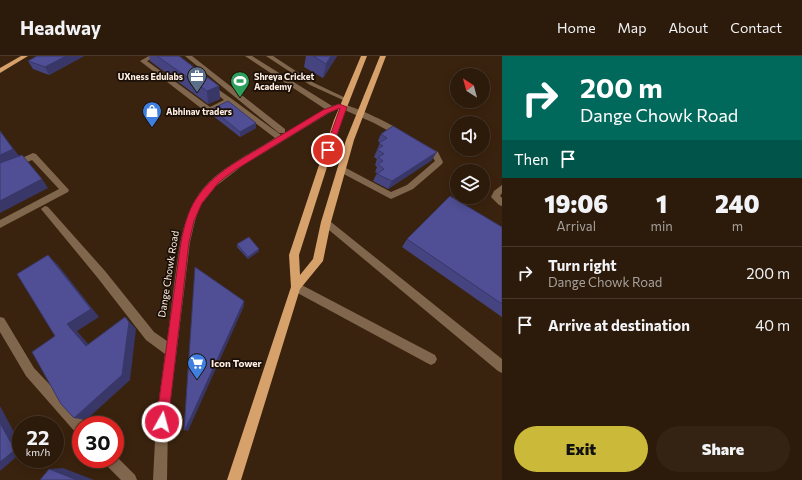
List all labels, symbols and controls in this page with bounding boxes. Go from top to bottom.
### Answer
text: Headway [20,16,101,39]
text: Home [557,19,596,36]
text: Map [618,19,646,36]
text: About [668,19,708,36]
text: Contact [730,19,782,36]
office icon: UXness Edulabs [186,65,208,93]
north arrow [450,68,490,108]
map controls [450,68,490,204]
sports icon: Shreya Cricket Academy [229,70,251,98]
text: 200 m [580,70,663,104]
place label: UXness Edulabs [118,71,183,82]
place label: Shreya Cricket Academy [254,71,314,92]
icon: right [514,72,566,124]
shop icon: Abhinav traders [141,100,163,128]
text: Dange Chowk Road [580,104,738,126]
place label: Abhinav traders [166,106,232,117]
button: sound [450,116,490,156]
pin [311,133,345,167]
icon: arrive [317,139,339,161]
icon: arrive [557,148,579,170]
text: Then [514,150,549,168]
button: layers [450,164,490,204]
text: 19:06 [544,189,608,218]
text: 1 [656,189,667,218]
text: 240 [715,189,760,218]
text: Arrival [557,218,596,234]
text: min [651,218,673,234]
text: m [732,218,743,234]
street label: Dange Chowk Road [155,229,181,318]
text: Turn right [548,256,617,274]
icon: right [514,262,536,284]
text: 200 m [746,264,790,282]
text: Dange Chowk Road [548,274,662,290]
icon: arrive [514,314,536,336]
text: Arrive at destination [548,316,690,334]
text: 40 m [755,316,790,334]
supermarket icon: Icon Tower [186,352,208,380]
place label: Icon Tower [211,357,262,369]
position arrow [141,401,183,443]
speed limit sign: 30 [72,416,124,468]
text: 22 [27,425,49,449]
button: Exit [514,426,648,472]
button: Share [656,426,790,472]
text: km/h [26,446,50,458]

